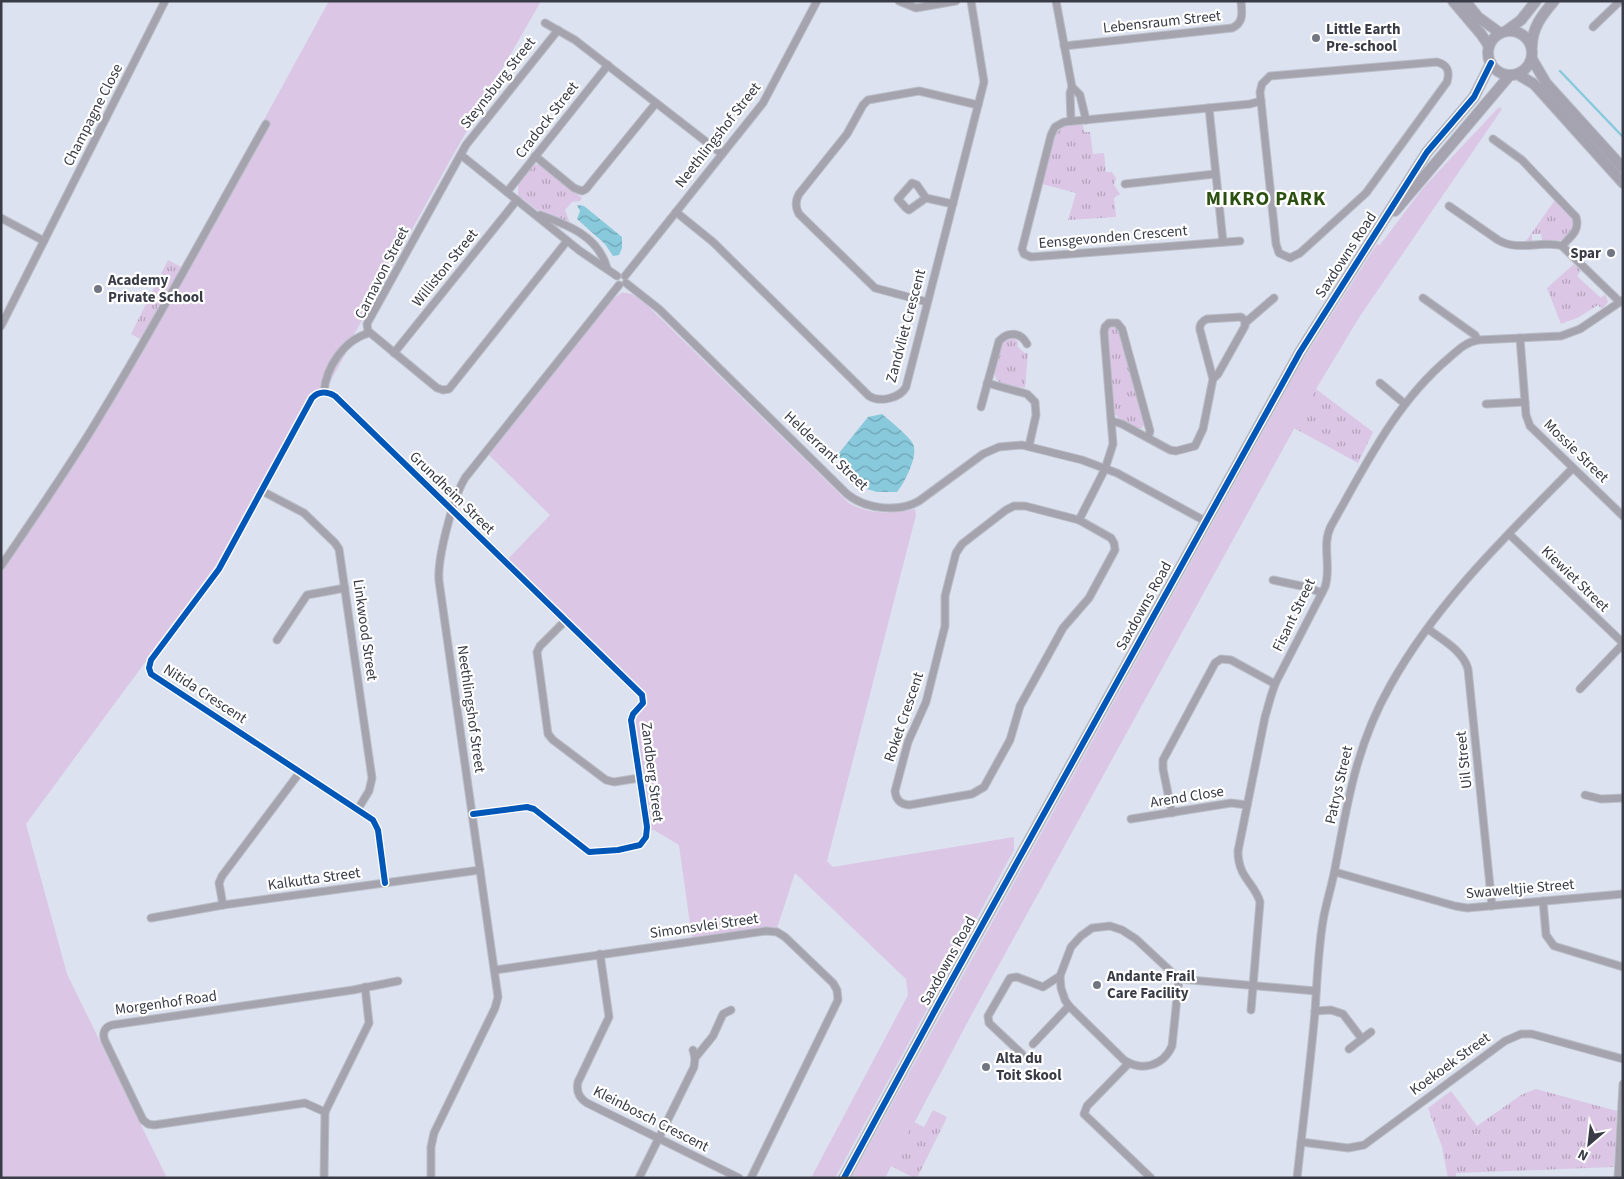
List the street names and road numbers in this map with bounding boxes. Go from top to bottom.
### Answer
street label: Lebensraum Street [1102,5,1222,39]
street label: Steynsburg Street [455,33,541,133]
street label: Champagne Close [58,60,128,170]
street label: Cradock Street [510,77,584,163]
street label: Neethlingshof Street [670,78,766,192]
street label: Saxdowns Road [1310,208,1382,302]
street label: Eensgevonden Crescent [1038,220,1188,254]
street label: Carnavon Street [350,223,414,323]
street label: Williston Street [407,225,483,311]
street label: Zandvliet Crescent [881,267,931,385]
street label: Helderrant Street [779,406,873,496]
street label: Mossie Street [1539,415,1613,487]
street label: Grundheim Street [405,447,499,539]
street label: Kiewiet Street [1536,541,1614,617]
street label: Saxdowns Road [1111,558,1177,654]
street label: Fisant Street [1267,575,1321,655]
street label: Linkwood Street [347,578,383,682]
street label: Neethlingshof Street [452,644,490,774]
street label: Nitida Crescent [159,659,251,729]
street label: Roket Crescent [879,669,929,765]
street label: Zandberg Street [635,721,669,823]
street label: Uil Street [1451,730,1477,790]
street label: Patrys Street [1320,744,1358,826]
street label: Arend Close [1149,781,1225,813]
street label: Kalkutta Street [266,862,362,896]
street label: Swaweltjie Street [1465,874,1575,904]
street label: Simonsvlei Street [648,908,760,944]
street label: Saxdowns Road [915,913,981,1009]
street label: Morgenhof Road [114,985,218,1021]
street label: Koekoek Street [1405,1028,1495,1100]
street label: Kleinbosch Crescent [590,1081,712,1157]

